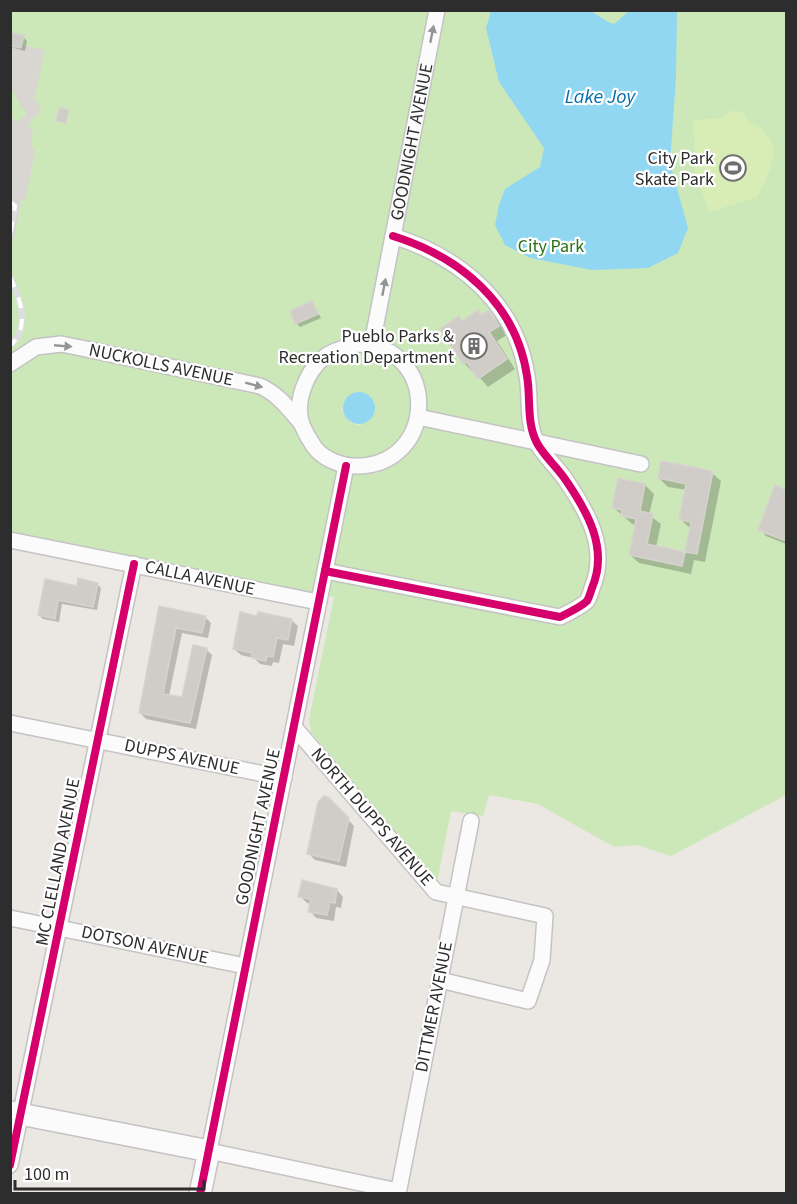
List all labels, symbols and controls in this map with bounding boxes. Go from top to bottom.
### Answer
one-way arrow [428,24,437,43]
street label: GOODNIGHT AVENUE [384,61,439,223]
water label: Lake Joy [565,83,636,111]
place label: City Park Skate Park [635,146,714,192]
sports icon: City Park Skate Park [718,153,748,183]
park label: City Park [518,234,584,259]
one-way arrow [380,277,389,296]
place label: Pueblo Parks & Recreation Department [279,324,454,370]
building icon: Pueblo Parks & Recreation Department [459,331,489,361]
street label: NUCKOLLS AVENUE [87,338,235,392]
one-way arrow [54,341,73,351]
one-way arrow [245,381,263,391]
street label: CALLA AVENUE [143,554,257,602]
street label: DUPPS AVENUE [122,733,242,781]
street label: NORTH DUPPS AVENUE [305,742,439,892]
street label: GOODNIGHT AVENUE [229,746,287,908]
street label: MC CLELLAND AVENUE [29,776,87,948]
street label: DOTSON AVENUE [79,919,211,971]
street label: DITTMER AVENUE [409,940,459,1074]
scale bar [15,1153,204,1191]
text: 100 m [24,1162,69,1187]

